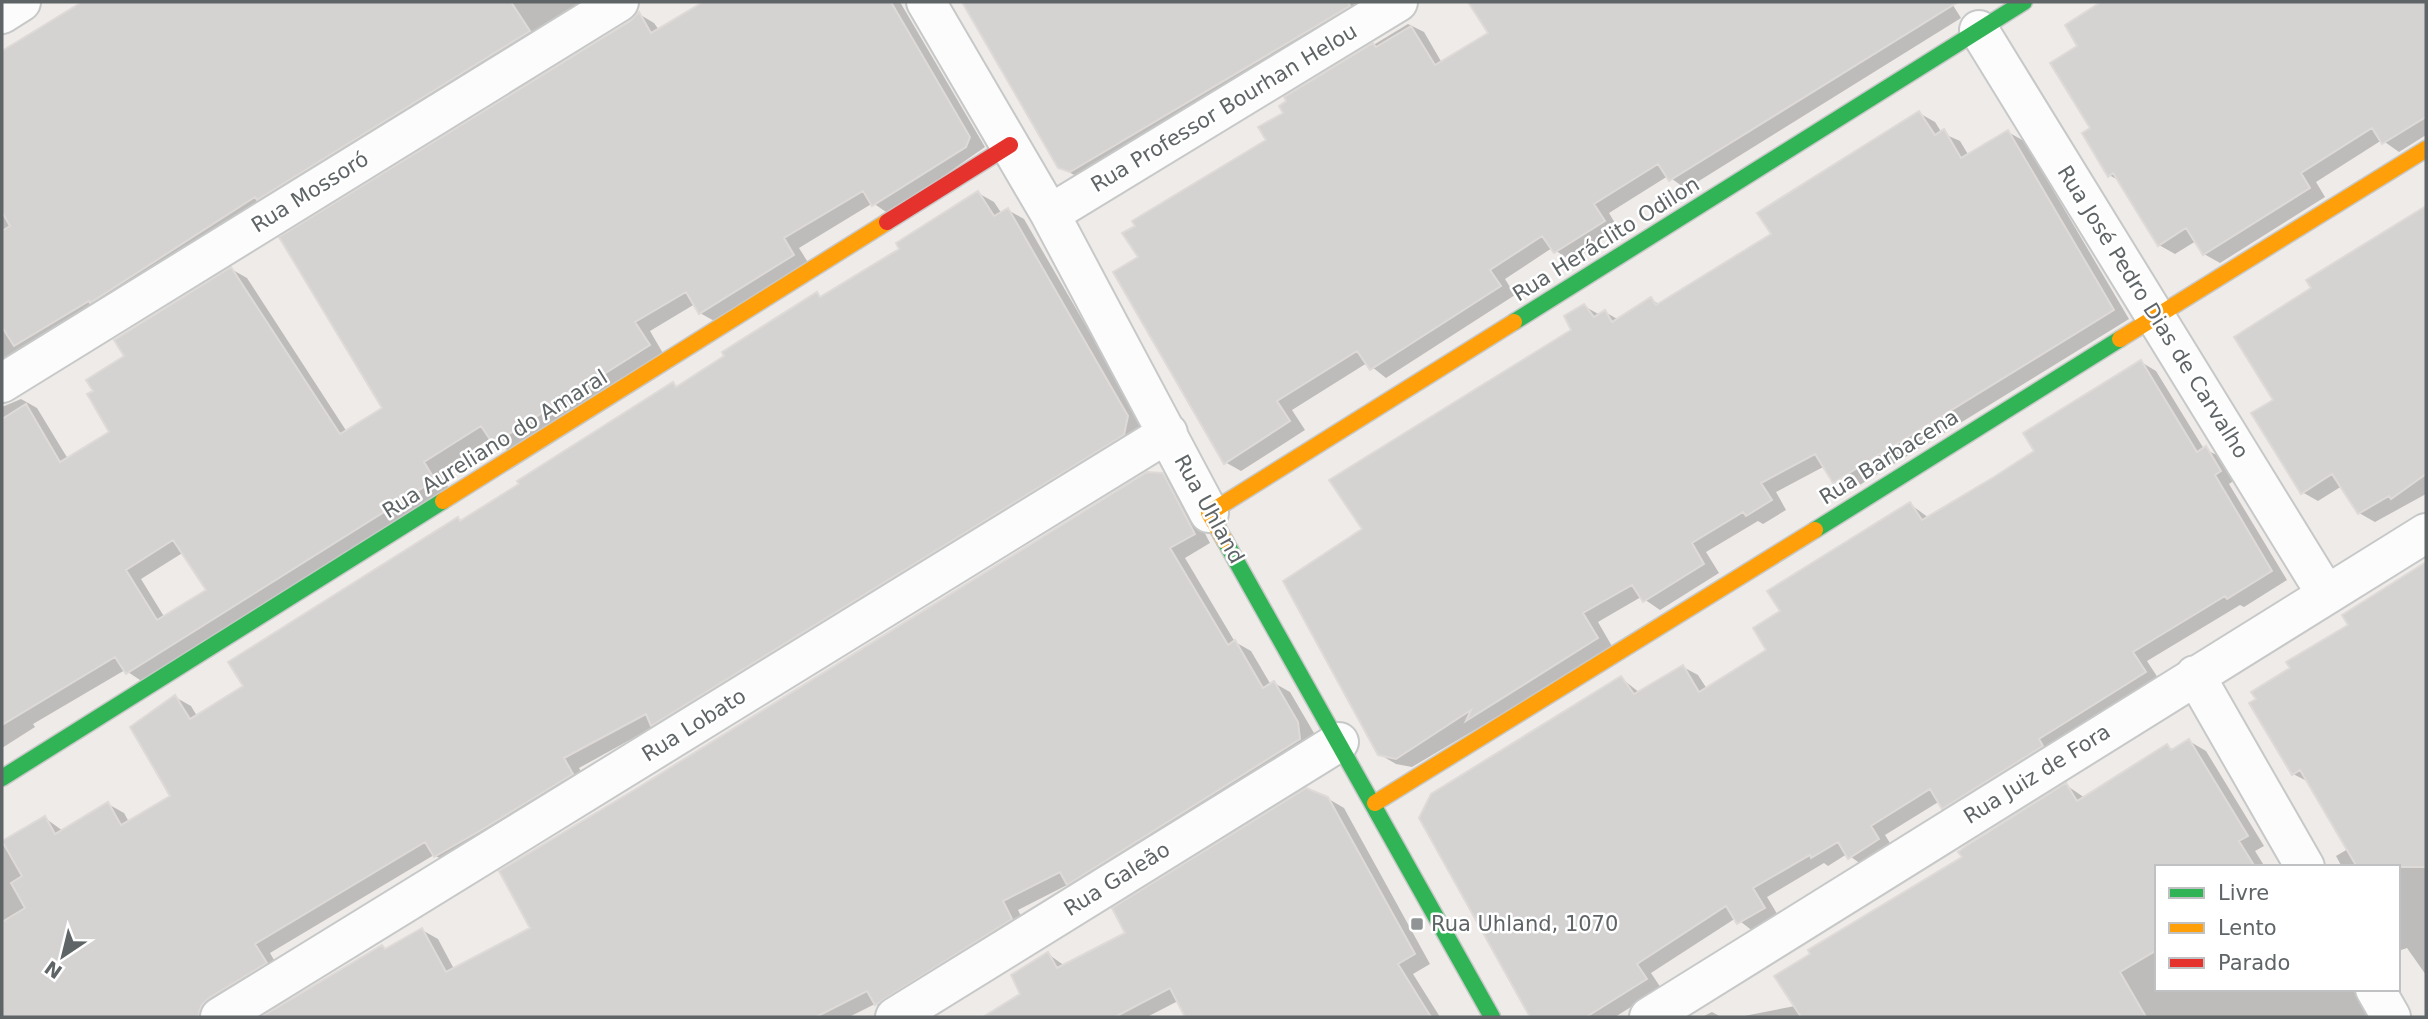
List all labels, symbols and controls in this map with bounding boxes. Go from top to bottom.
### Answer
street label: Rua Professor Bourhan Helou [1087,19,1361,197]
street label: Rua Mossoró [247,147,373,237]
street label: Rua José Pedro Dias de Carvalho [2053,161,2253,463]
street label: Rua Heráclito Odilon [1508,172,1704,306]
street label: Rua Aureliano do Amaral [378,365,612,523]
street label: Rua Barbacena [1815,405,1963,509]
street label: Rua Uhland [1169,450,1249,568]
street label: Rua Lobato [638,684,750,766]
street label: Rua Juiz de Fora [1959,719,2115,829]
street label: Rua Galeão [1060,837,1174,921]
legend [2155,865,2400,991]
text: Livre [2218,881,2269,905]
place label: Rua Uhland, 1070 [1431,912,1618,936]
marker: Rua Uhland, 1070 [1409,916,1425,932]
text: Lento [2218,916,2277,940]
north arrow [28,921,98,991]
text: Parado [2218,951,2290,975]
text: N [40,956,66,983]

